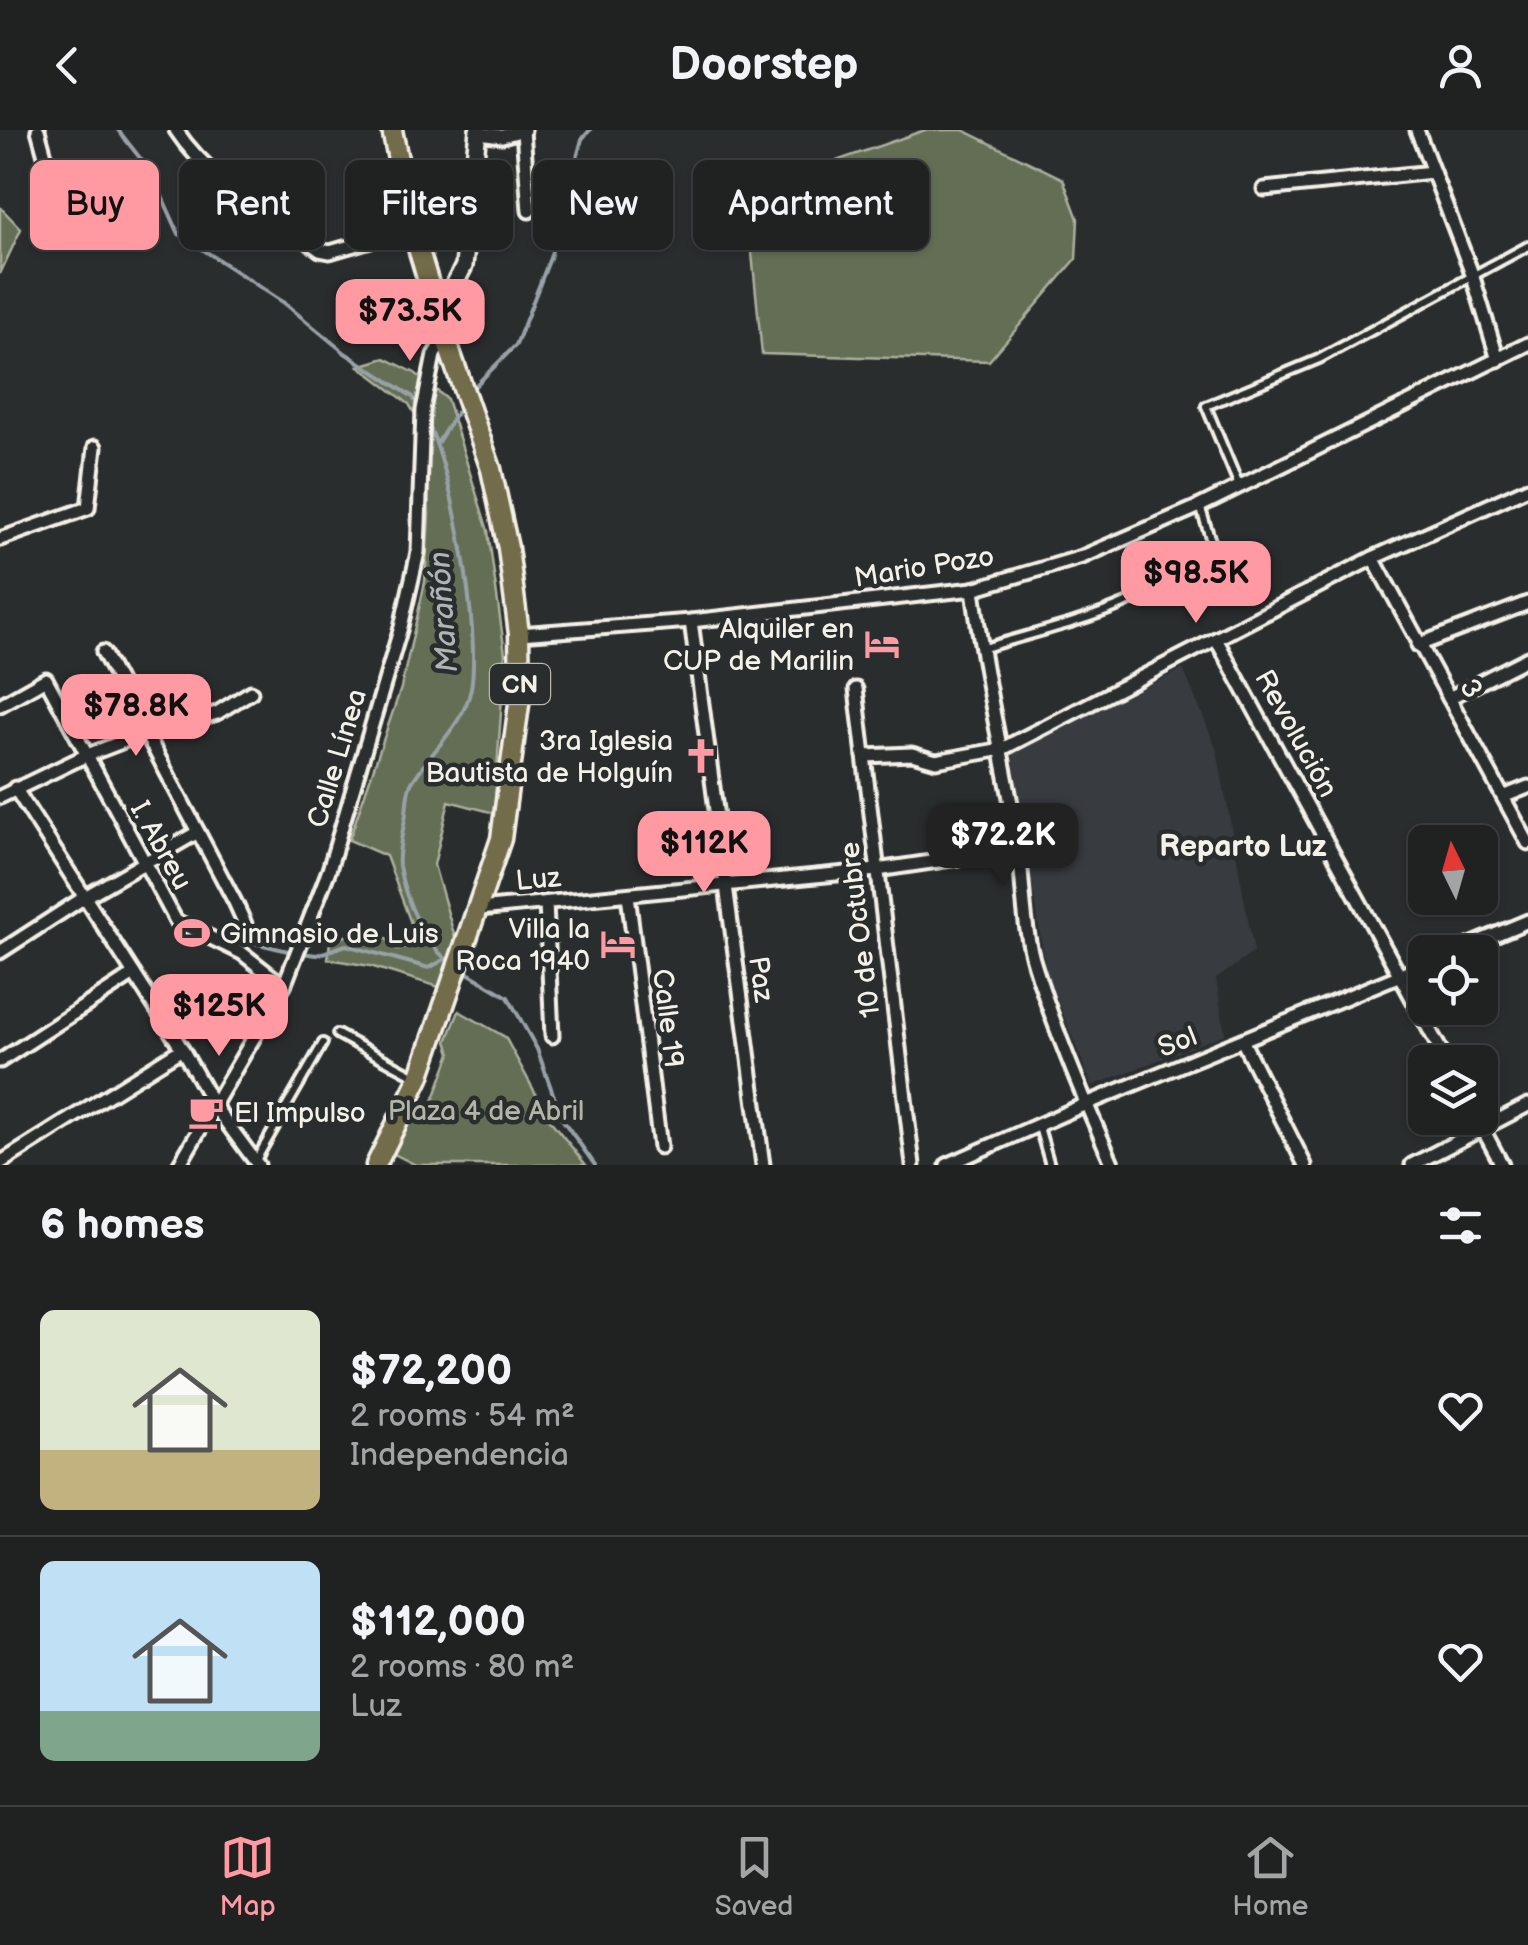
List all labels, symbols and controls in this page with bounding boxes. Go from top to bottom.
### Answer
icon: back [40,38,95,93]
text: Doorstep [670,38,858,93]
icon: person [1433,38,1488,93]
chip: Buy [30,160,159,250]
chip: Rent [179,160,325,250]
chip: Filters [345,160,513,250]
chip: New [533,160,673,250]
chip: Apartment [693,160,929,250]
pin: $73.5K [329,279,491,364]
text: $73.5K [358,292,462,331]
street label: Mario Pozo [852,540,997,595]
pin: $98.5K [1115,541,1277,626]
water label: Marañón [422,550,466,674]
text: $98.5K [1143,554,1249,593]
place label: Alquiler en CUP de Marilin [663,613,854,678]
hotel icon: Alquiler en CUP de Marilin [863,625,901,663]
road number: CN [490,664,550,704]
street label: Revolución [1247,664,1344,803]
street label: 3 [1452,673,1489,704]
pin: $78.8K [55,674,217,759]
street label: Calle Línea [301,685,374,832]
text: $78.8K [83,687,189,726]
place label: 3ra Iglesia Bautista de Holguín [425,725,673,790]
church icon: 3ra Iglesia Bautista de Holguín [682,737,720,775]
street label: I. Abreu [123,796,198,896]
pin: $72.2K [922,803,1084,888]
pin: $112K [634,811,774,896]
text: $72.2K [950,816,1056,855]
text: $112K [660,824,748,863]
north arrow [1408,825,1498,915]
map controls [1408,825,1498,1135]
district label: Reparto Luz [1159,829,1327,865]
street label: 10 de Octubre [833,840,888,1020]
street label: Luz [514,861,563,898]
place label: Villa la Roca 1940 [455,913,590,978]
sports icon: Gimnasio de Luis [173,914,211,952]
place label: Gimnasio de Luis [220,918,439,951]
hotel icon: Villa la Roca 1940 [599,925,637,963]
button: locate [1408,935,1498,1025]
street label: Paz [741,954,780,1005]
street label: Calle 19 [645,967,690,1069]
pin: $125K [149,974,289,1059]
text: $125K [172,987,266,1026]
street label: Sol [1153,1020,1202,1065]
button: layers [1408,1045,1498,1135]
cafe icon: El Impulso [187,1093,225,1131]
park label: Plaza 4 de Abril [388,1095,584,1128]
place label: El Impulso [234,1097,366,1130]
icon: filters [1433,1198,1488,1253]
text: 6 homes [40,1200,204,1251]
text: $72,200 [350,1346,512,1397]
icon: home [120,1350,240,1470]
icon: heart [1433,1383,1488,1438]
text: 2 rooms · 54 m² [350,1397,575,1436]
text: Independencia [350,1436,569,1475]
text: $112,000 [350,1597,526,1648]
icon: home [120,1601,240,1721]
icon: heart [1433,1634,1488,1689]
text: 2 rooms · 80 m² [350,1648,574,1687]
text: Luz [350,1687,402,1726]
tab: Map [220,1830,276,1923]
tab: Saved [715,1830,793,1923]
tab: Home [1232,1830,1308,1923]

